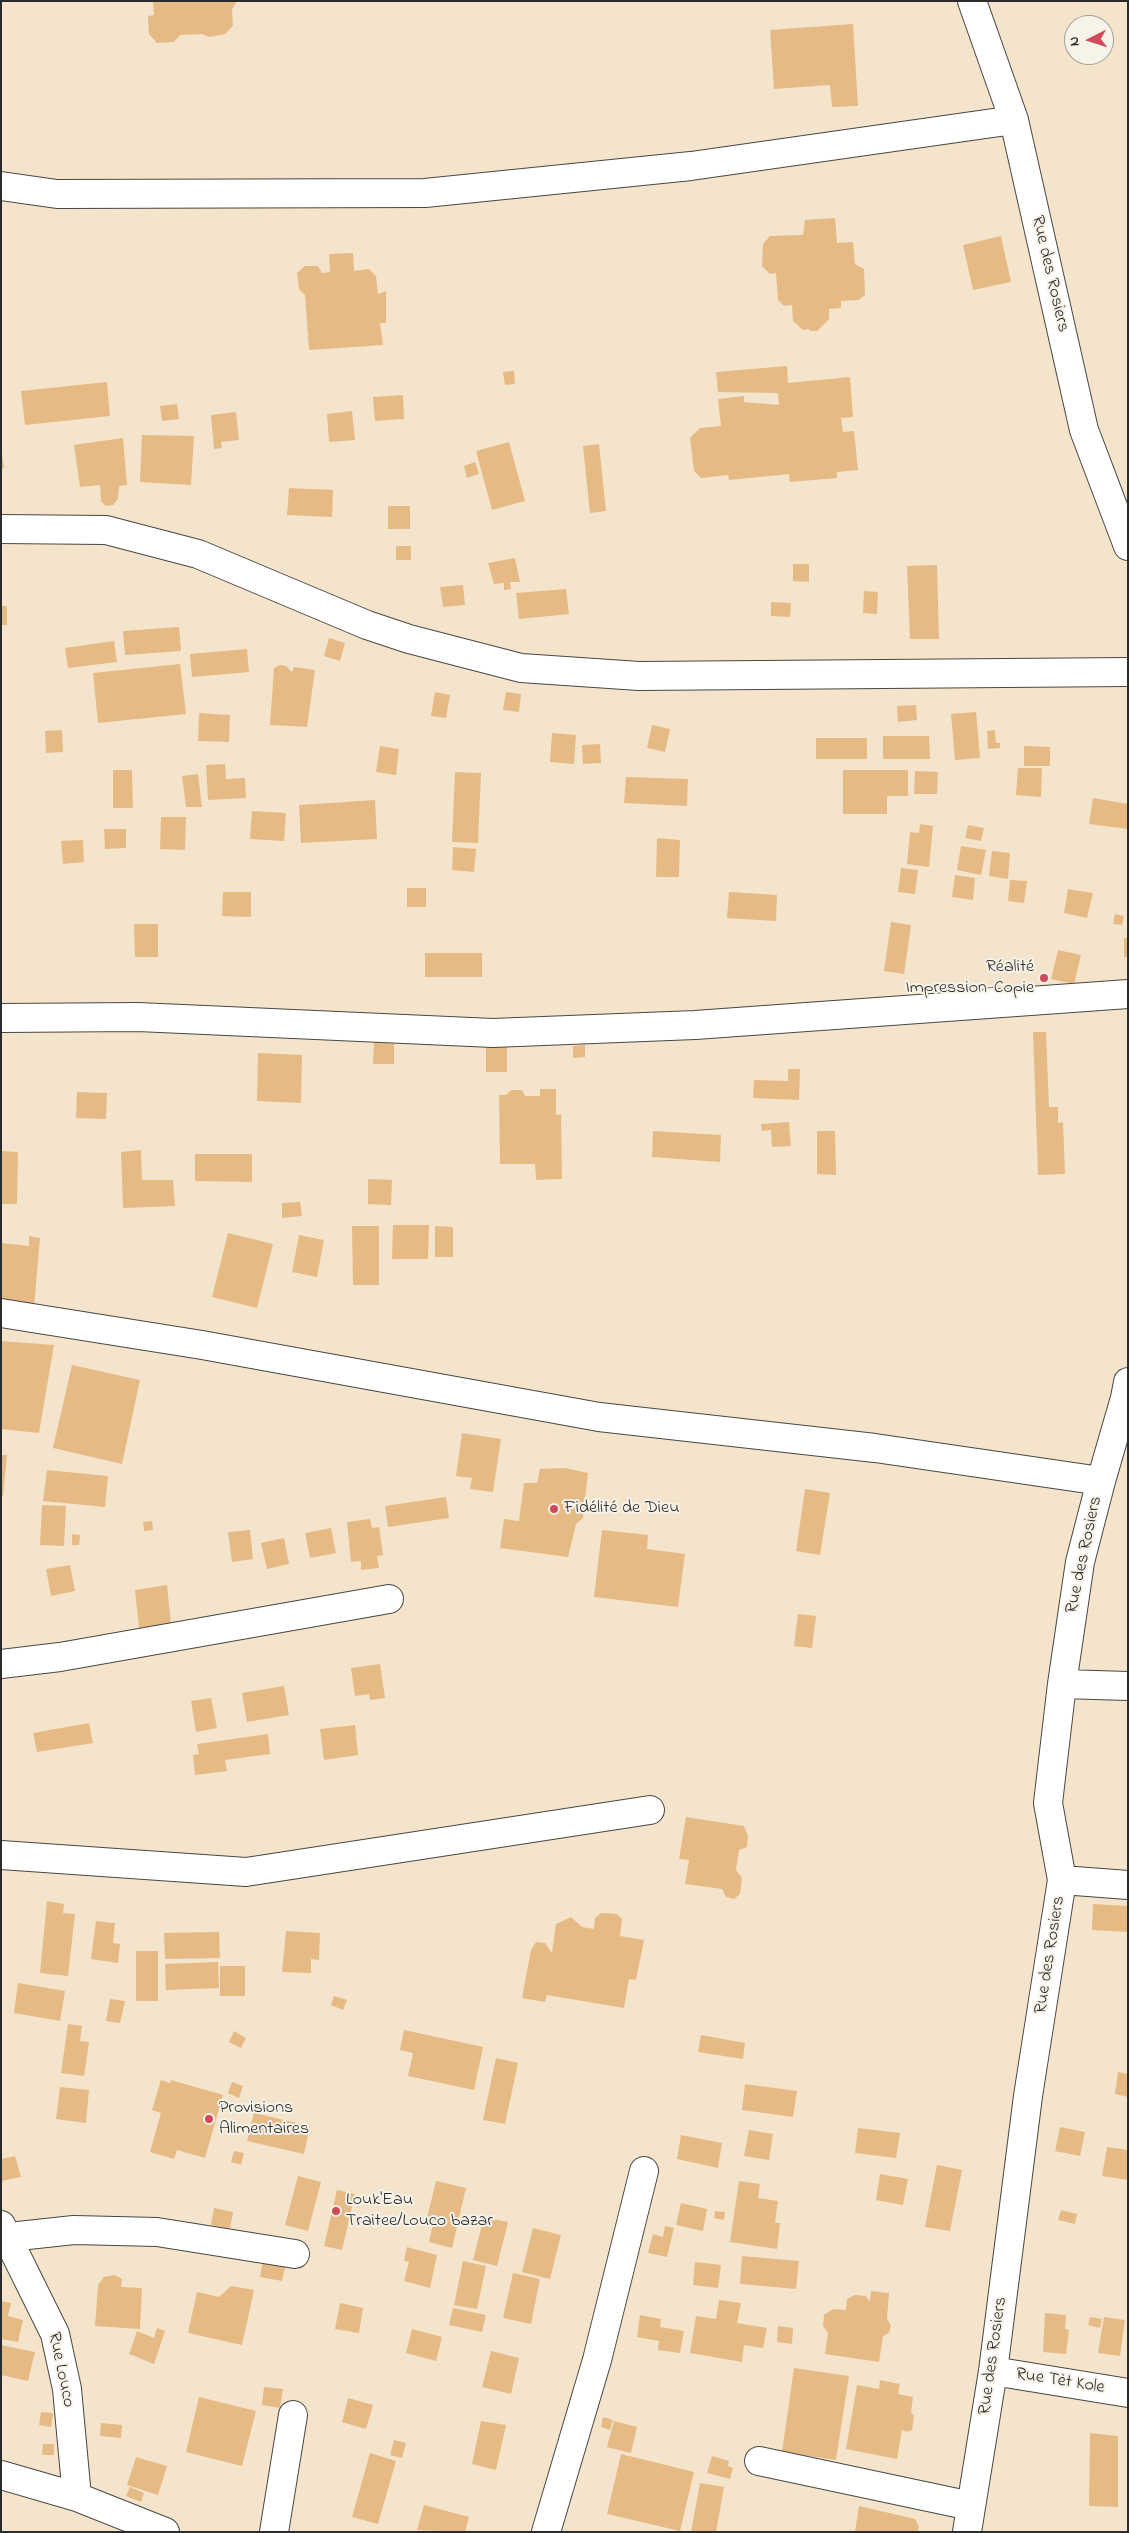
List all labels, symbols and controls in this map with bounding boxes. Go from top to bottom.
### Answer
north arrow [1064,15,1114,65]
text: N [1064,36,1085,47]
street label: Rue des Rosiers [1025,214,1073,334]
place label: Réalité Impression-Copie [905,957,1034,1000]
marker: Réalité Impression-Copie [1038,972,1050,984]
street label: Rue des Rosiers [1062,1494,1108,1616]
place label: Fidélité de Dieu [564,1498,679,1520]
marker: Fidélité de Dieu [548,1503,560,1515]
street label: Rue des Rosiers [1031,1894,1071,2016]
place label: Provisions Alimentaires [219,2098,309,2140]
marker: Provisions Alimentaires [203,2113,215,2125]
place label: Louk'Eau Traitee/Louco bazar [346,2190,493,2232]
marker: Louk'Eau Traitee/Louco bazar [330,2205,342,2217]
street label: Rue des Rosiers [975,2296,1013,2416]
street label: Rue Louco [41,2330,79,2410]
street label: Rue Tèt Kole [1014,2364,1106,2400]

